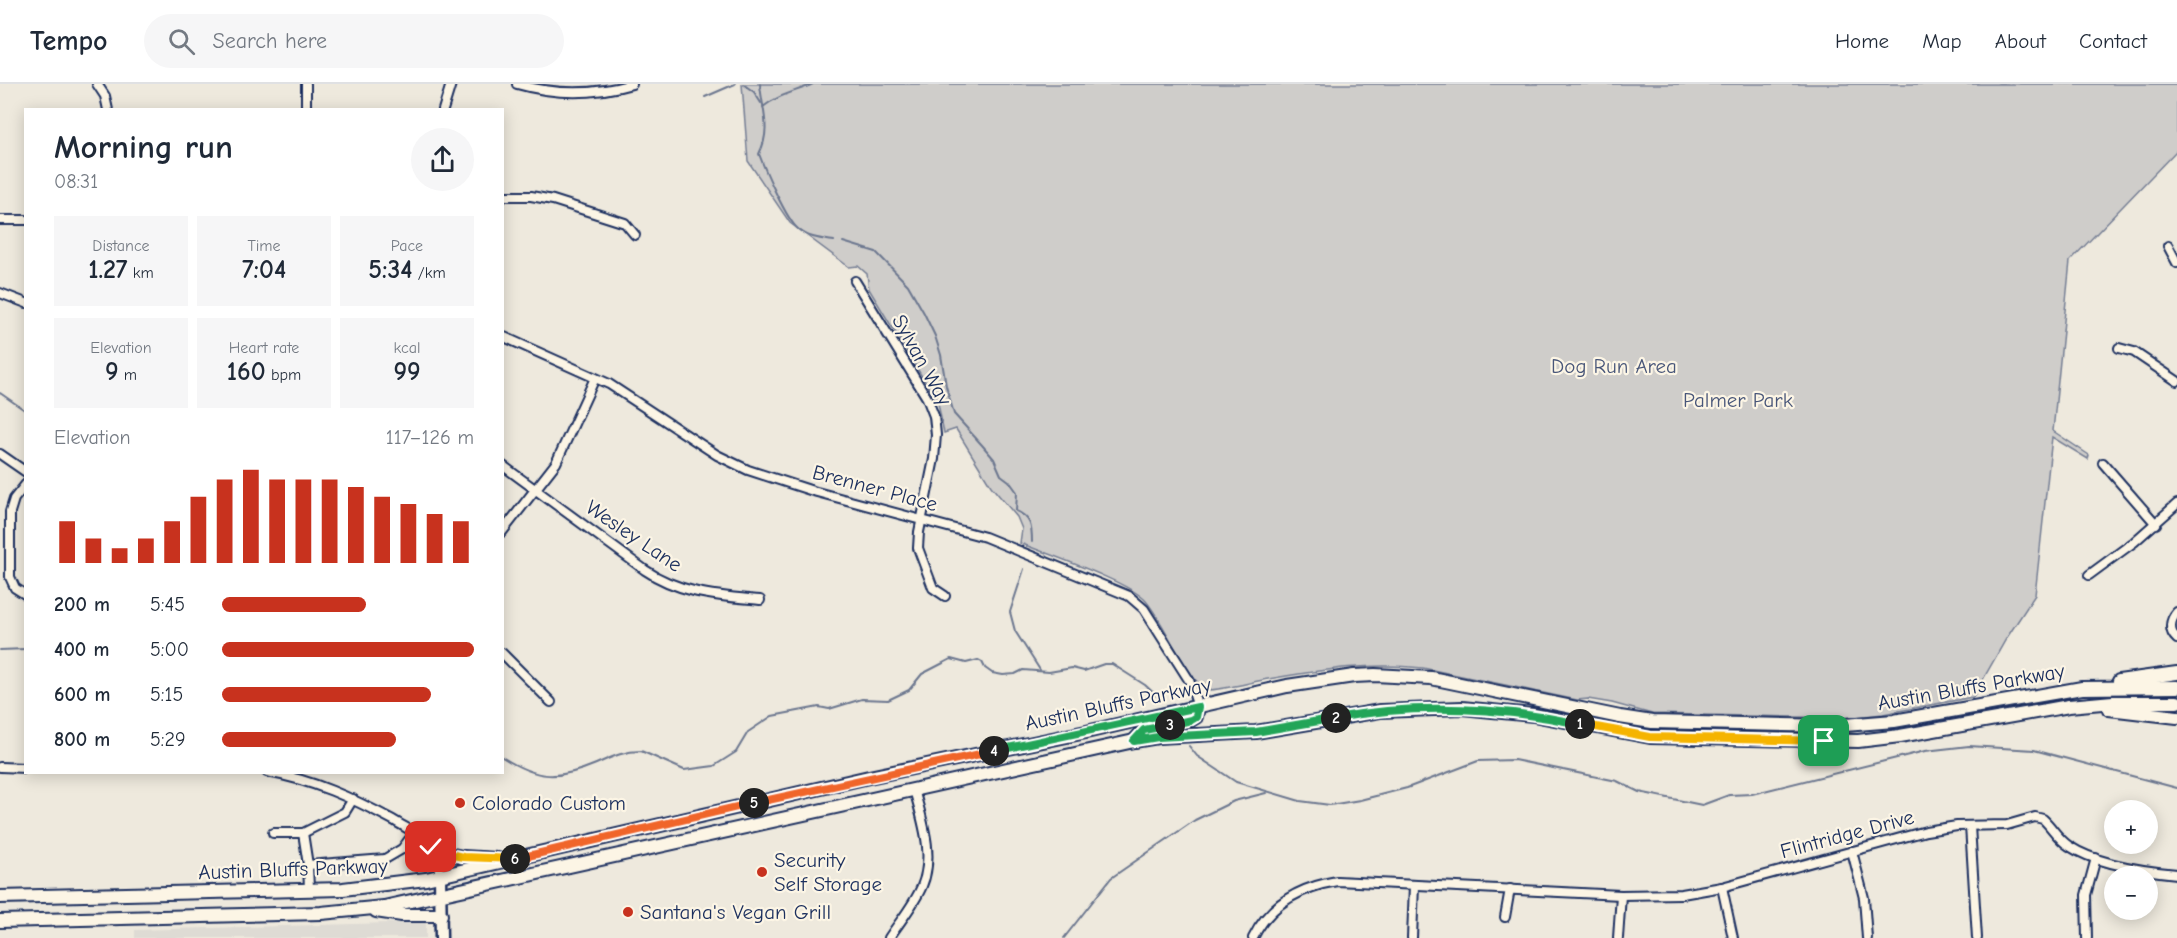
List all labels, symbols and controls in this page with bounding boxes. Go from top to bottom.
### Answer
search box [144,14,564,68]
text: Tempo [30,25,108,57]
icon: search [165,25,198,58]
text: Search here [213,28,327,54]
text: Home [1835,29,1889,53]
text: Map [1922,29,1962,53]
text: About [1995,29,2046,53]
text: Contact [2079,29,2147,53]
text: Morning run [54,128,233,166]
button: share [411,128,474,191]
text: 08:31 [54,170,98,193]
text: Distance [92,237,150,255]
text: Time [247,237,281,255]
text: Pace [391,237,423,255]
text: 1.27 [88,255,127,285]
text: 7:04 [242,255,286,285]
text: 5:34 [368,255,412,285]
text: km [127,264,154,282]
text: /km [412,264,446,282]
street label: Sylvan Way [887,310,957,410]
text: Elevation [90,339,152,357]
text: Heart rate [229,339,299,357]
text: kcal [394,339,420,357]
park label: Dog Run Area [1551,354,1677,378]
text: 9 [105,357,119,387]
text: 160 [227,357,266,387]
text: 99 [393,357,421,387]
text: m [119,366,137,384]
text: bpm [266,366,301,384]
park label: Palmer Park [1683,388,1793,412]
text: Elevation [54,426,131,449]
text: 117–126 m [386,426,474,449]
street label: Brenner Place [810,460,940,516]
street label: Wesley Lane [581,495,687,577]
text: 200 m [54,593,110,616]
text: 5:45 [150,593,185,616]
text: 400 m [54,638,109,661]
text: 5:00 [150,638,189,661]
street label: Austin Bluffs Parkway [1876,659,2067,715]
street label: Austin Bluffs Parkway [1023,672,1214,735]
text: 600 m [54,683,110,706]
text: 5:15 [150,683,183,706]
pin: 2 [1321,703,1351,733]
text: 2 [1332,709,1340,727]
pin: 1 [1565,709,1595,739]
pin: 3 [1155,710,1185,740]
text: 1 [1577,715,1583,733]
pin [1798,715,1849,766]
text: 3 [1166,716,1174,734]
icon: arrive [1807,724,1840,757]
text: 800 m [54,728,110,751]
text: 5:29 [150,728,186,751]
pin: 4 [979,736,1009,766]
text: 4 [990,742,998,760]
pin: 5 [739,788,769,818]
place label: Colorado Custom [472,791,626,815]
text: 5 [750,794,758,812]
marker: Colorado Custom [453,796,467,810]
map controls [2104,800,2158,920]
button: + [2104,800,2158,854]
street label: Flintridge Drive [1778,805,1916,863]
pin [405,821,456,872]
icon: check [414,830,447,863]
pin: 6 [500,844,530,874]
place label: Security Self Storage [774,848,882,896]
text: 6 [511,850,519,868]
street label: Austin Bluffs Parkway [198,854,389,884]
marker: Security Self Storage [755,865,769,879]
button: − [2104,866,2158,920]
place label: Santana's Vegan Grill [640,900,831,924]
marker: Santana's Vegan Grill [621,905,635,919]

